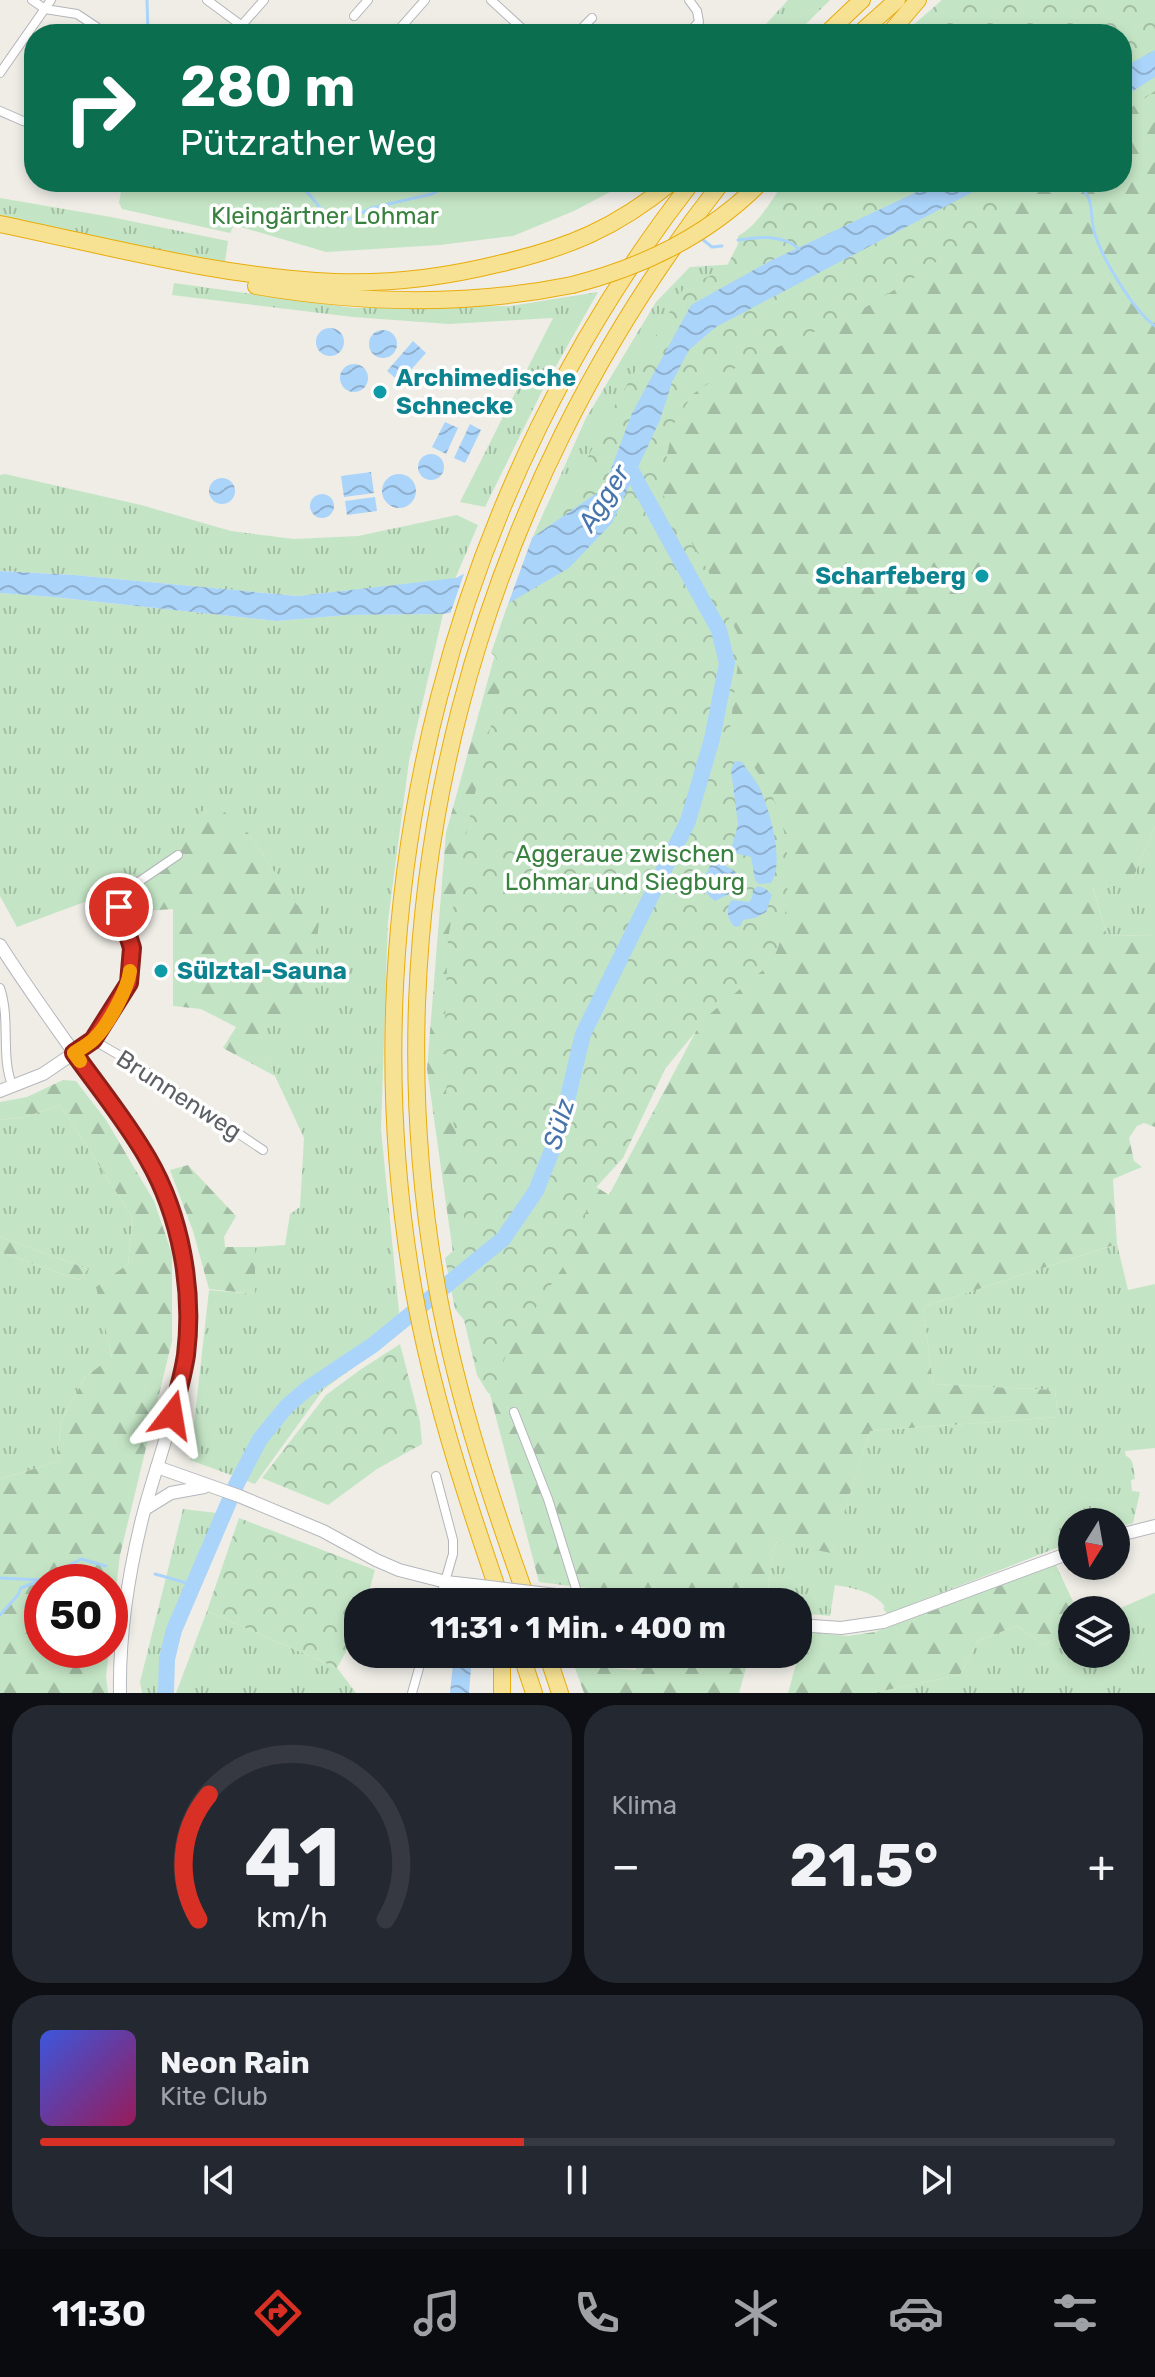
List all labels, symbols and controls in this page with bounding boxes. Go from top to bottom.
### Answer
text: 280 m [180,54,356,120]
icon: right [48,56,152,160]
text: Pützrather Weg [180,121,437,164]
park label: Kleingärtner Lohmar [211,202,439,230]
place label: Archimedische Schnecke [396,364,576,420]
marker: Archimedische Schnecke [371,383,389,401]
water label: Agger [571,458,637,539]
place label: Scharfeberg [815,562,966,590]
marker: Scharfeberg [973,567,991,585]
park label: Aggeraue zwischen Lohmar und Siegburg [505,840,745,896]
pin [85,873,153,941]
icon: arrive [97,885,141,929]
place label: Sülztal-Sauna [177,957,347,985]
marker: Sülztal-Sauna [152,962,170,980]
street label: Brunnenweg [111,1044,247,1146]
water label: Sülz [537,1095,581,1153]
position arrow [130,1373,214,1457]
north arrow [1058,1508,1130,1580]
map controls [1058,1508,1130,1668]
speed limit sign: 50 [24,1564,128,1668]
button: layers [1058,1596,1130,1668]
text: 11:31 · 1 Min. · 400 m [430,1610,726,1646]
text: Klima [612,1790,677,1821]
text: 41 [244,1808,340,1907]
text: 21.5° [789,1830,938,1901]
text: − [612,1840,640,1892]
text: + [1088,1840,1115,1892]
text: km/h [256,1900,327,1934]
text: Neon Rain [160,2045,310,2081]
text: Kite Club [160,2081,268,2112]
icon: previous [197,2158,241,2202]
icon: pause [555,2158,599,2202]
icon: next [914,2158,958,2202]
icon: directions [250,2285,306,2341]
icon: music [409,2285,465,2341]
icon: phone [569,2285,625,2341]
icon: climate [728,2285,784,2341]
icon: car [888,2285,944,2341]
icon: filters [1047,2285,1103,2341]
text: 11:30 [52,2292,146,2335]

